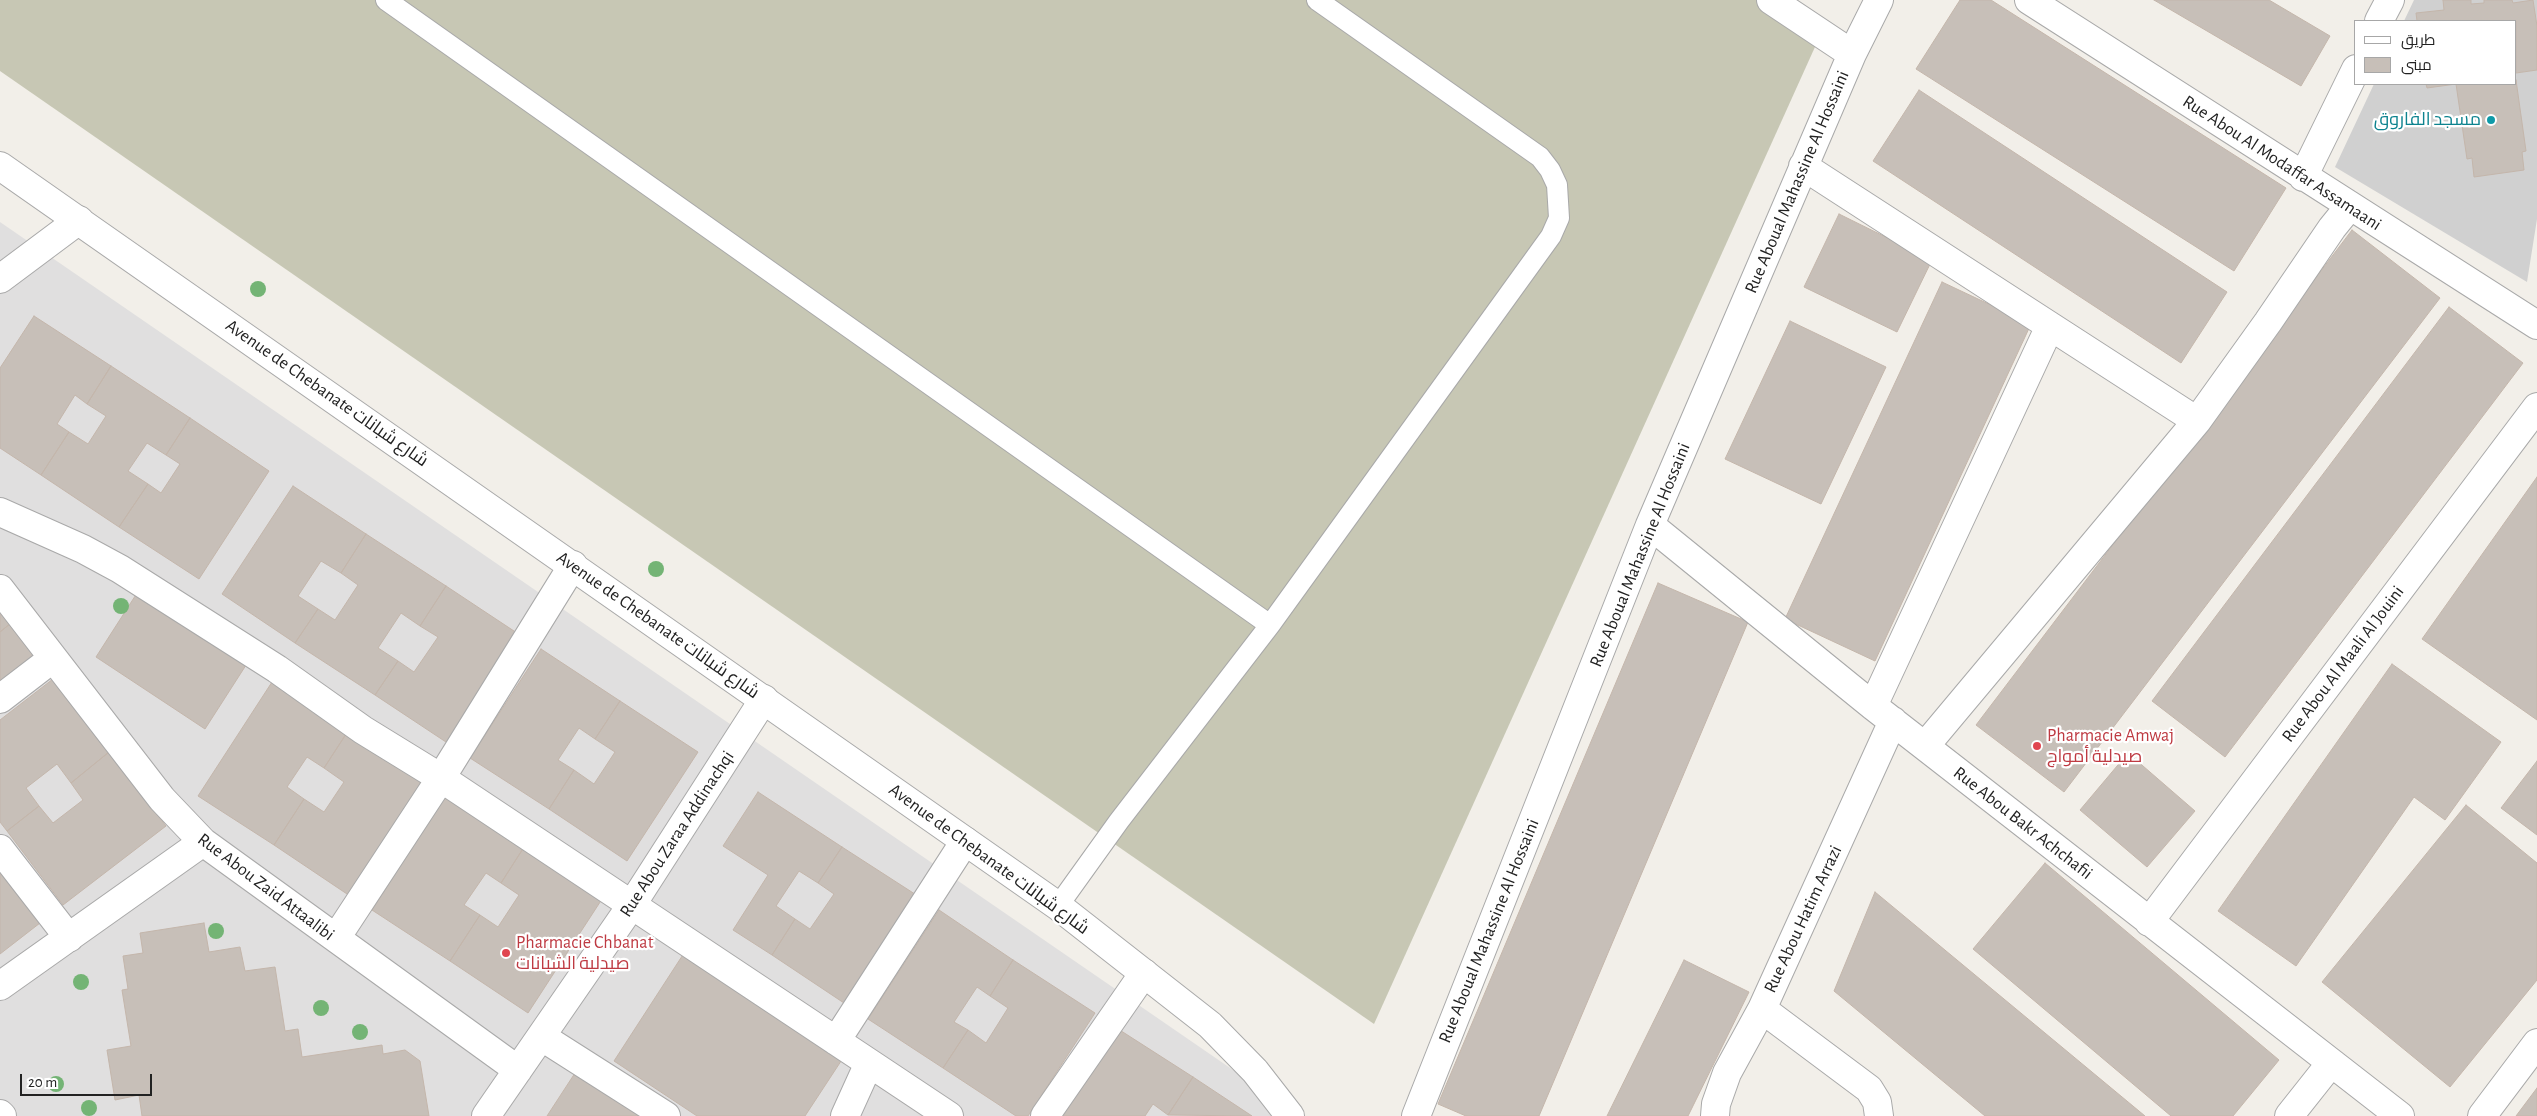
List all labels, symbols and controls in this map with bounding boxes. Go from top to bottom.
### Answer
legend [2354,20,2517,85]
text: طريق [2401,33,2435,48]
text: مبنى [2401,58,2432,73]
street label: Rue Aboual Mahassine Al Hossaini [1740,67,1854,297]
street label: Rue Abou Al Modaffar Assamaani [2179,91,2385,235]
place label: مسجد الفاروق [2374,109,2481,131]
marker: مسجد الفاروق [2485,114,2497,126]
street label: Avenue de Chebanate شارع شبانات [221,315,433,471]
street label: Rue Aboual Mahassine Al Hossaini [1585,440,1695,670]
street label: Avenue de Chebanate شارع شبانات [552,547,764,703]
street label: Rue Abou Al Maali Al Jouini [2277,582,2409,746]
place label: Pharmacie Amwaj صيدلية أمواج [2047,725,2174,768]
marker: Pharmacie Amwaj صيدلية أمواج [2031,740,2043,752]
street label: Rue Abou Zaraa Addinachqi [615,747,739,921]
street label: Rue Abou Bakr Achchafii [1949,762,2097,884]
street label: Avenue de Chebanate شارع شبانات [885,779,1093,939]
street label: Rue Aboual Mahassine Al Hossaini [1434,816,1544,1046]
street label: Rue Abou Zaid Attaalibi [193,829,339,945]
street label: Rue Abou Hatim Arrazi [1759,842,1847,996]
place label: Pharmacie Chbanat صيدلية الشبانات [516,932,653,974]
marker: Pharmacie Chbanat صيدلية الشبانات [500,947,512,959]
scale bar [22,1064,155,1096]
text: 20 m [28,1075,57,1090]

